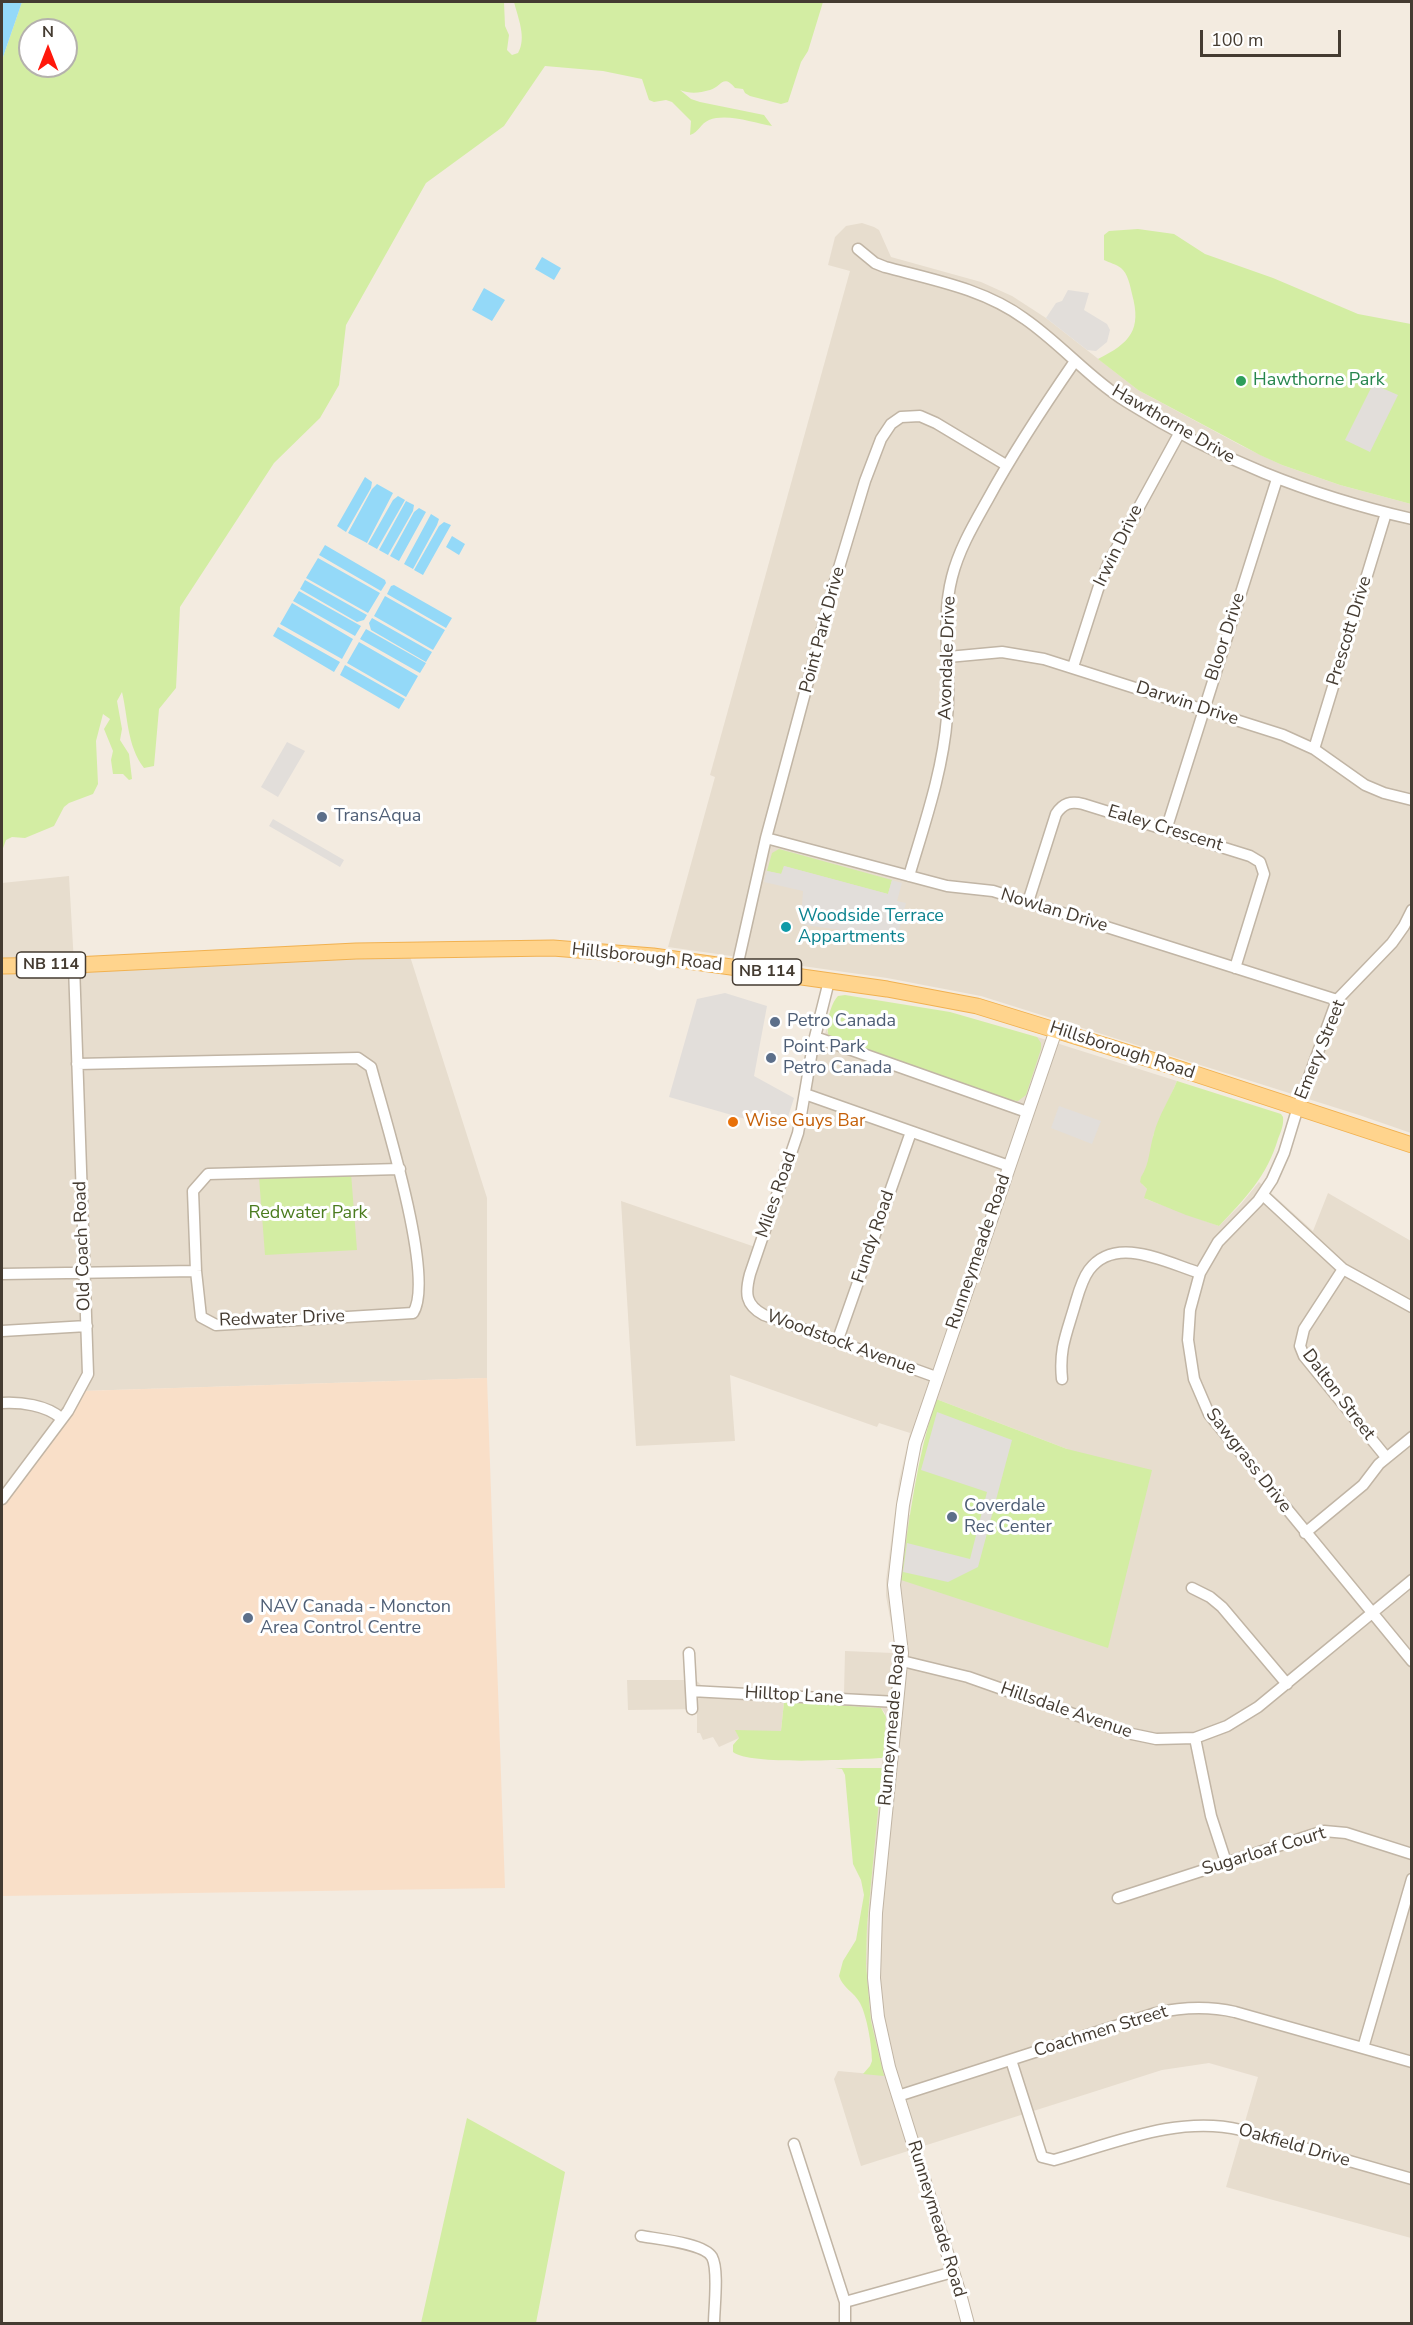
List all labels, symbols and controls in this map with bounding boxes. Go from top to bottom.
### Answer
north arrow [18,18,78,78]
scale bar [1203,18,1344,56]
text: N [42,21,54,43]
text: 100 m [1211,28,1263,52]
place label: Hawthorne Park [1253,370,1385,392]
marker: Hawthorne Park [1234,374,1248,388]
street label: Hawthorne Drive [1108,381,1238,469]
street label: Irwin Drive [1090,502,1148,590]
street label: Point Park Drive [796,565,850,695]
street label: Prescott Drive [1323,574,1377,688]
street label: Bloor Drive [1202,590,1250,684]
street label: Avondale Drive [935,596,961,720]
street label: Darwin Drive [1133,677,1241,731]
street label: Ealey Crescent [1105,801,1225,857]
place label: TransAqua [334,806,421,828]
marker: TransAqua [315,810,329,824]
street label: Nowlan Drive [998,884,1110,938]
place label: Woodside Terrace Appartments [798,906,944,948]
marker: Woodside Terrace Appartments [779,920,793,934]
street label: Hillsborough Road [571,939,723,977]
road number: NB 114 [16,952,86,978]
road number: NB 114 [732,959,801,985]
street label: Emery Street [1291,997,1351,1103]
place label: Petro Canada [787,1011,896,1033]
marker: Petro Canada [768,1015,782,1029]
street label: Hillsborough Road [1047,1017,1197,1085]
place label: Point Park Petro Canada [783,1037,892,1080]
marker: Point Park Petro Canada [764,1051,778,1065]
place label: Wise Guys Bar [745,1111,866,1133]
marker: Wise Guys Bar [726,1115,740,1129]
street label: Miles Road [752,1149,802,1241]
street label: Runneymeade Road [942,1172,1016,1332]
street label: Old Coach Road [70,1181,96,1311]
street label: Fundy Road [848,1188,900,1286]
park label: Redwater Park [248,1203,368,1225]
street label: Redwater Drive [219,1306,345,1332]
street label: Woodstock Avenue [763,1306,919,1380]
street label: Dalton Street [1297,1345,1379,1445]
street label: Sawgrass Drive [1201,1404,1295,1518]
place label: Coverdale Rec Center [964,1496,1052,1538]
marker: Coverdale Rec Center [945,1510,959,1524]
place label: NAV Canada - Moncton Area Control Centre [260,1597,451,1640]
marker: NAV Canada - Moncton Area Control Centre [241,1611,255,1625]
street label: Runneymeade Road [875,1643,911,1807]
street label: Hillsdale Avenue [997,1678,1135,1744]
street label: Hilltop Lane [744,1683,844,1709]
street label: Sugarloaf Court [1200,1823,1328,1881]
street label: Coachmen Street [1032,2001,1170,2063]
street label: Oakfield Drive [1236,2120,1352,2172]
street label: Runneymeade Road [902,2138,970,2300]

